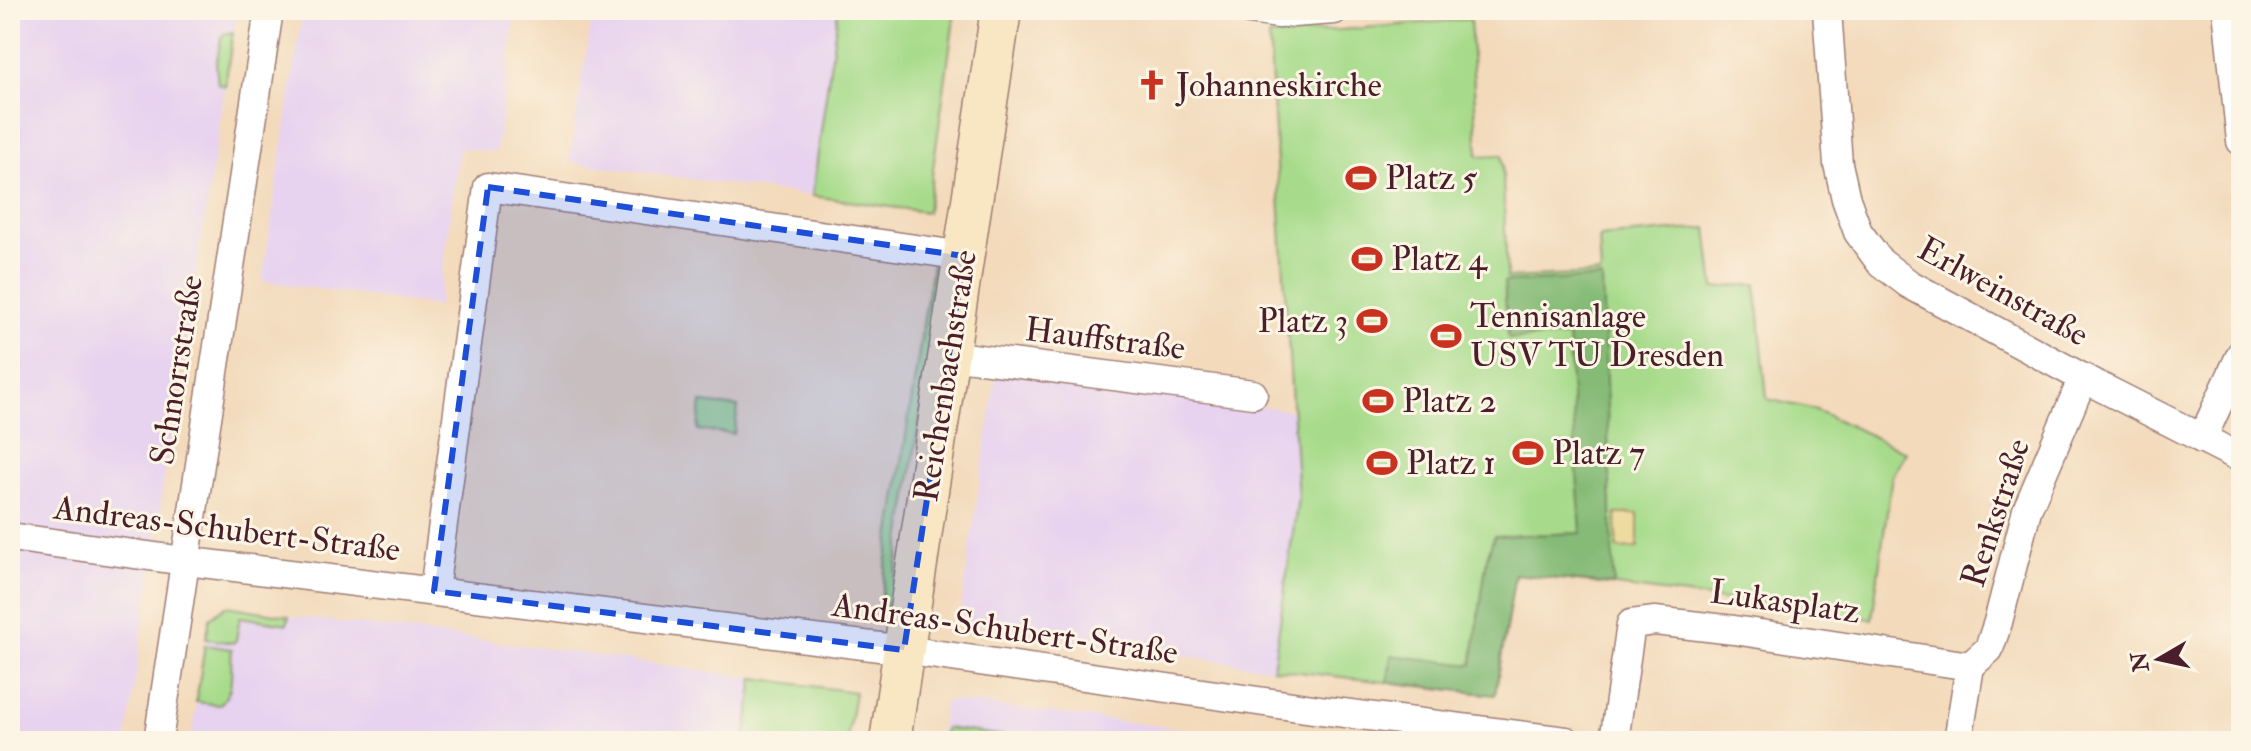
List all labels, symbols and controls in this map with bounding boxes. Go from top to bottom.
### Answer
place label: Johanneskirche [1175,64,1382,107]
church icon: Johanneskirche [1135,68,1169,102]
place label: Platz 5 [1385,157,1477,200]
sports icon: Platz 5 [1344,161,1378,195]
street label: Erlweinstraße [1910,227,2096,357]
place label: Platz 4 [1391,238,1488,281]
sports icon: Platz 4 [1350,242,1384,276]
street label: Reichenbachstraße [905,247,987,505]
street label: Schnorrstraße [141,272,213,468]
place label: Tennisanlage USV TU Dresden [1470,295,1724,377]
place label: Platz 3 [1258,300,1348,343]
sports icon: Platz 3 [1355,304,1389,338]
street label: Hauffstraße [1023,308,1187,370]
sports icon: Tennisanlage USV TU Dresden [1429,319,1463,353]
place label: Platz 2 [1402,380,1496,423]
sports icon: Platz 2 [1361,384,1395,418]
place label: Platz 7 [1552,432,1645,475]
street label: Renkstraße [1952,433,2040,593]
sports icon: Platz 7 [1511,436,1545,470]
place label: Platz 1 [1406,442,1495,485]
sports icon: Platz 1 [1365,446,1399,480]
street label: Andreas-Schubert-Straße [51,486,402,572]
street label: Lukasplatz [1707,570,1863,634]
street label: Andreas-Schubert-Straße [829,583,1180,675]
north arrow [2119,619,2199,699]
text: N [2125,650,2156,675]

